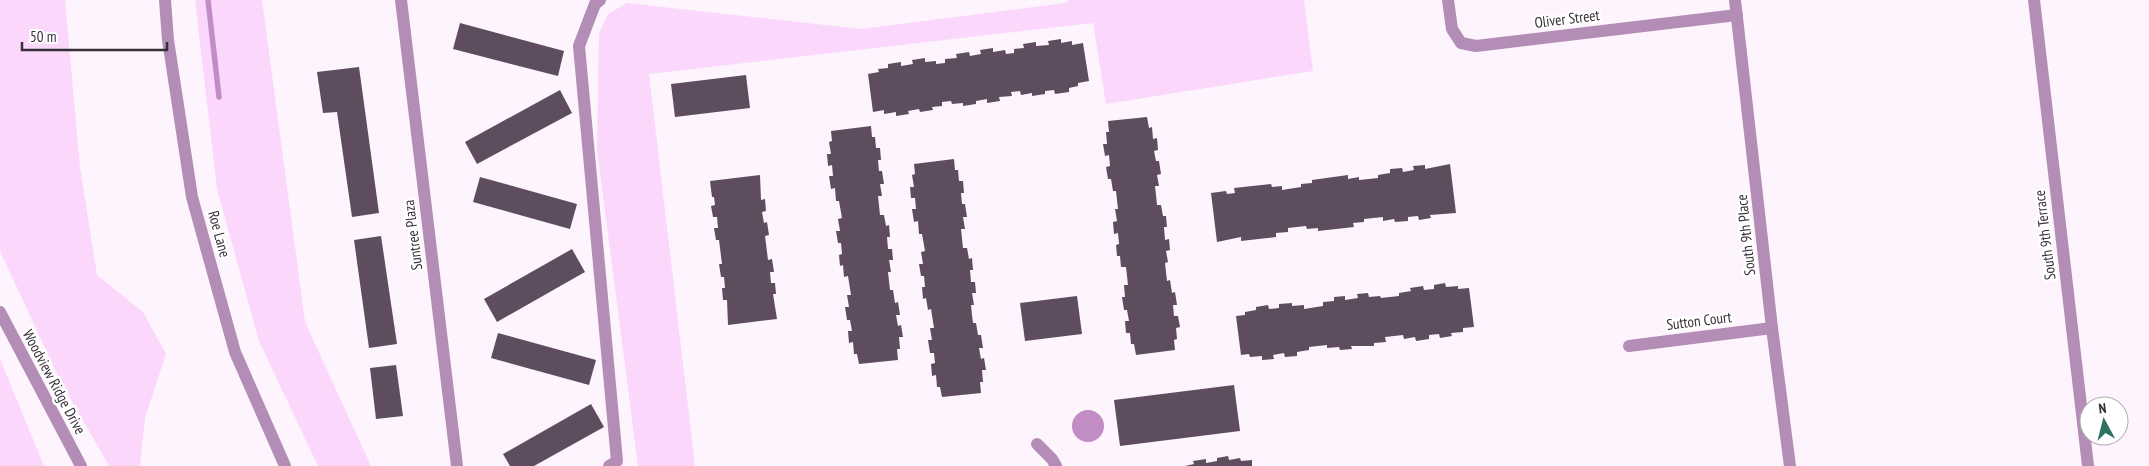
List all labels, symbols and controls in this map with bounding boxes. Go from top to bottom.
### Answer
street label: Oliver Street [1533,5,1601,32]
scale bar [22,20,168,52]
text: 50 m [30,27,56,46]
street label: South 9th Terrace [2030,189,2059,281]
street label: South 9th Place [1732,194,1759,277]
street label: Suntree Plaza [399,199,426,271]
street label: Roe Lane [204,209,235,259]
street label: Sutton Court [1665,307,1733,334]
street label: Woodview Ridge Drive [19,326,90,437]
north arrow [2079,396,2129,446]
text: N [2098,399,2107,417]

